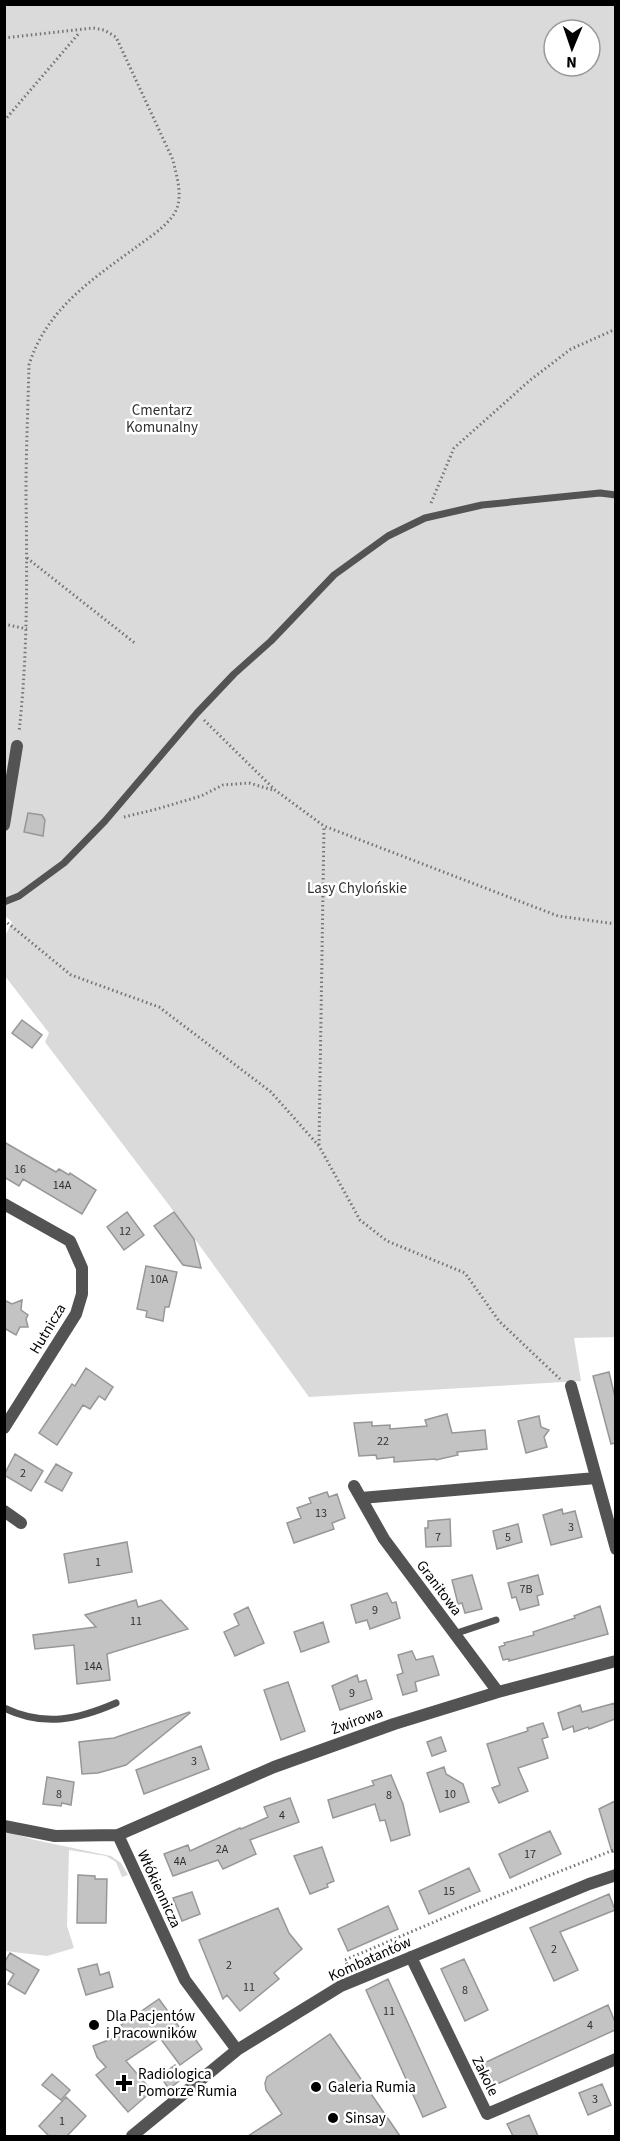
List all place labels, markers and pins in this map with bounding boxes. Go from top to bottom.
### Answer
place label: Dla Pacjentów i Pracowników [106,2006,197,2044]
marker: Dla Pacjentów i Pracowników [87,2018,101,2032]
place label: Radiologica Pomorze Rumia [138,2064,237,2102]
marker: Radiologica Pomorze Rumia [115,2074,133,2092]
place label: Galeria Rumia [328,2077,416,2098]
marker: Galeria Rumia [309,2080,323,2094]
place label: Sinsay [345,2108,386,2129]
marker: Sinsay [326,2111,340,2125]

